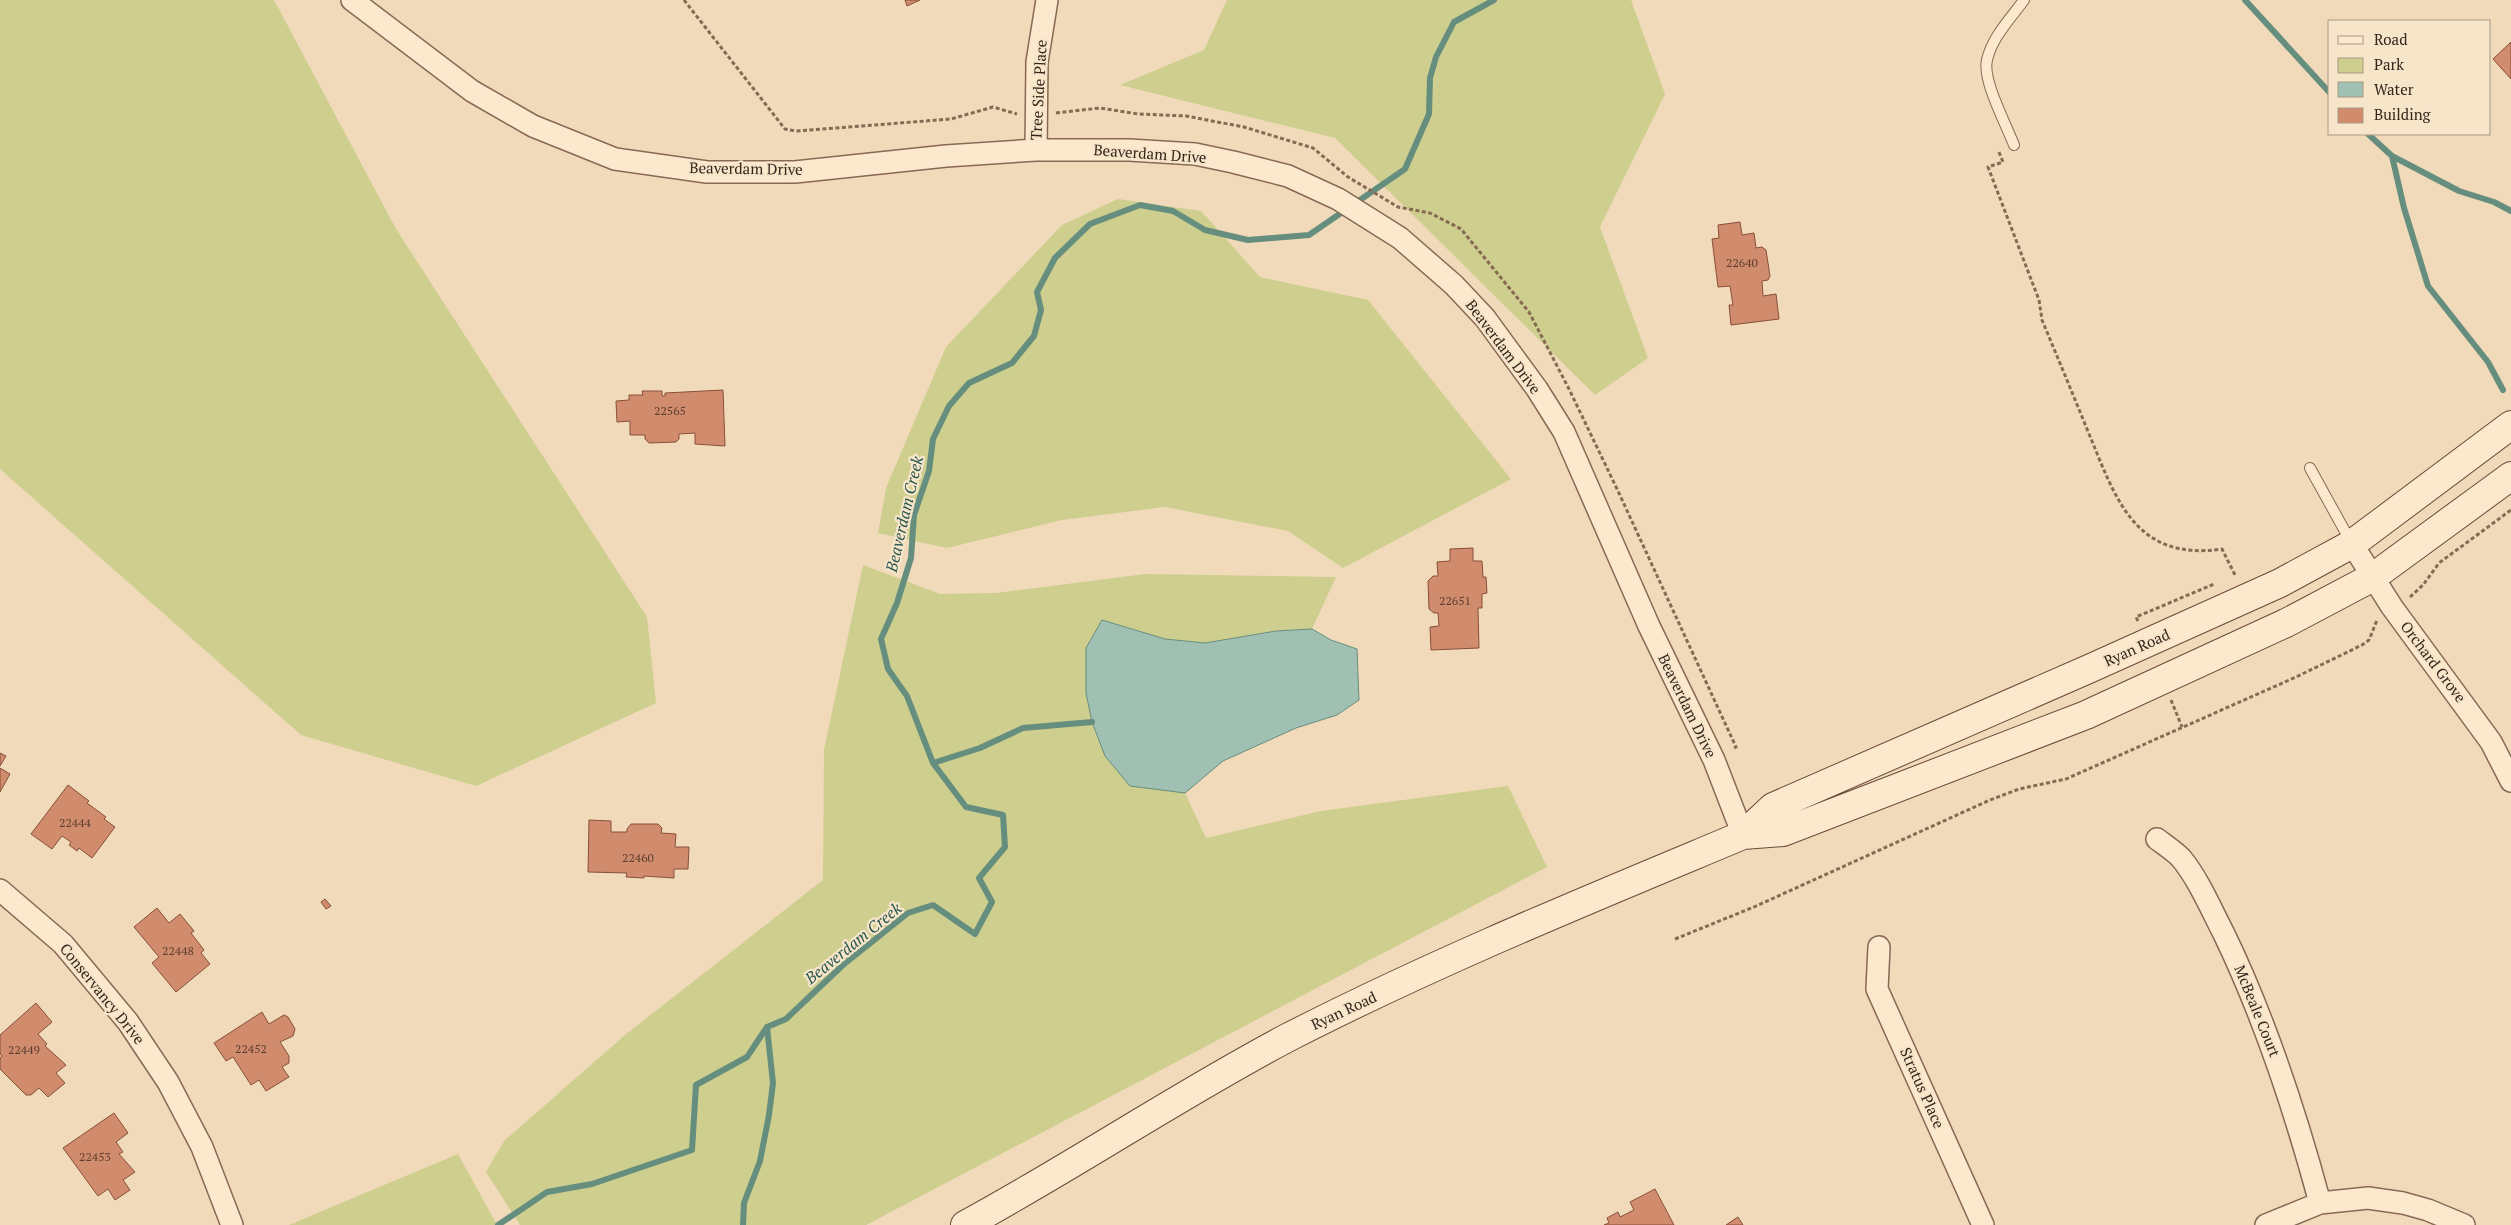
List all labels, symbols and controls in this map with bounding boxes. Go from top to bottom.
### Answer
legend [2328,20,2491,135]
text: Road [2374,29,2407,49]
street label: Tree Side Place [1025,39,1051,141]
text: Park [2374,54,2404,74]
text: Water [2374,79,2414,99]
text: Building [2374,104,2432,124]
street label: Beaverdam Drive [1093,139,1207,167]
street label: Beaverdam Drive [689,157,803,179]
house number: 22640 [1726,255,1758,270]
street label: Beaverdam Drive [1462,295,1546,398]
house number: 22565 [654,403,686,418]
water label: Beaverdam Creek [880,454,928,575]
house number: 22651 [1439,593,1471,608]
street label: Orchard Grove [2397,617,2471,706]
street label: Ryan Road [2100,624,2173,670]
street label: Beaverdam Drive [1654,650,1722,761]
house number: 22444 [59,815,92,830]
house number: 22460 [622,850,654,865]
water label: Beaverdam Creek [799,897,906,989]
street label: Conservancy Drive [56,939,150,1048]
house number: 22448 [162,943,194,958]
street label: McBeale Court [2230,962,2286,1060]
street label: Ryan Road [1308,986,1380,1034]
house number: 22452 [235,1041,267,1056]
house number: 22449 [8,1042,40,1057]
street label: Stratus Place [1896,1044,1950,1131]
house number: 22453 [79,1149,111,1164]

